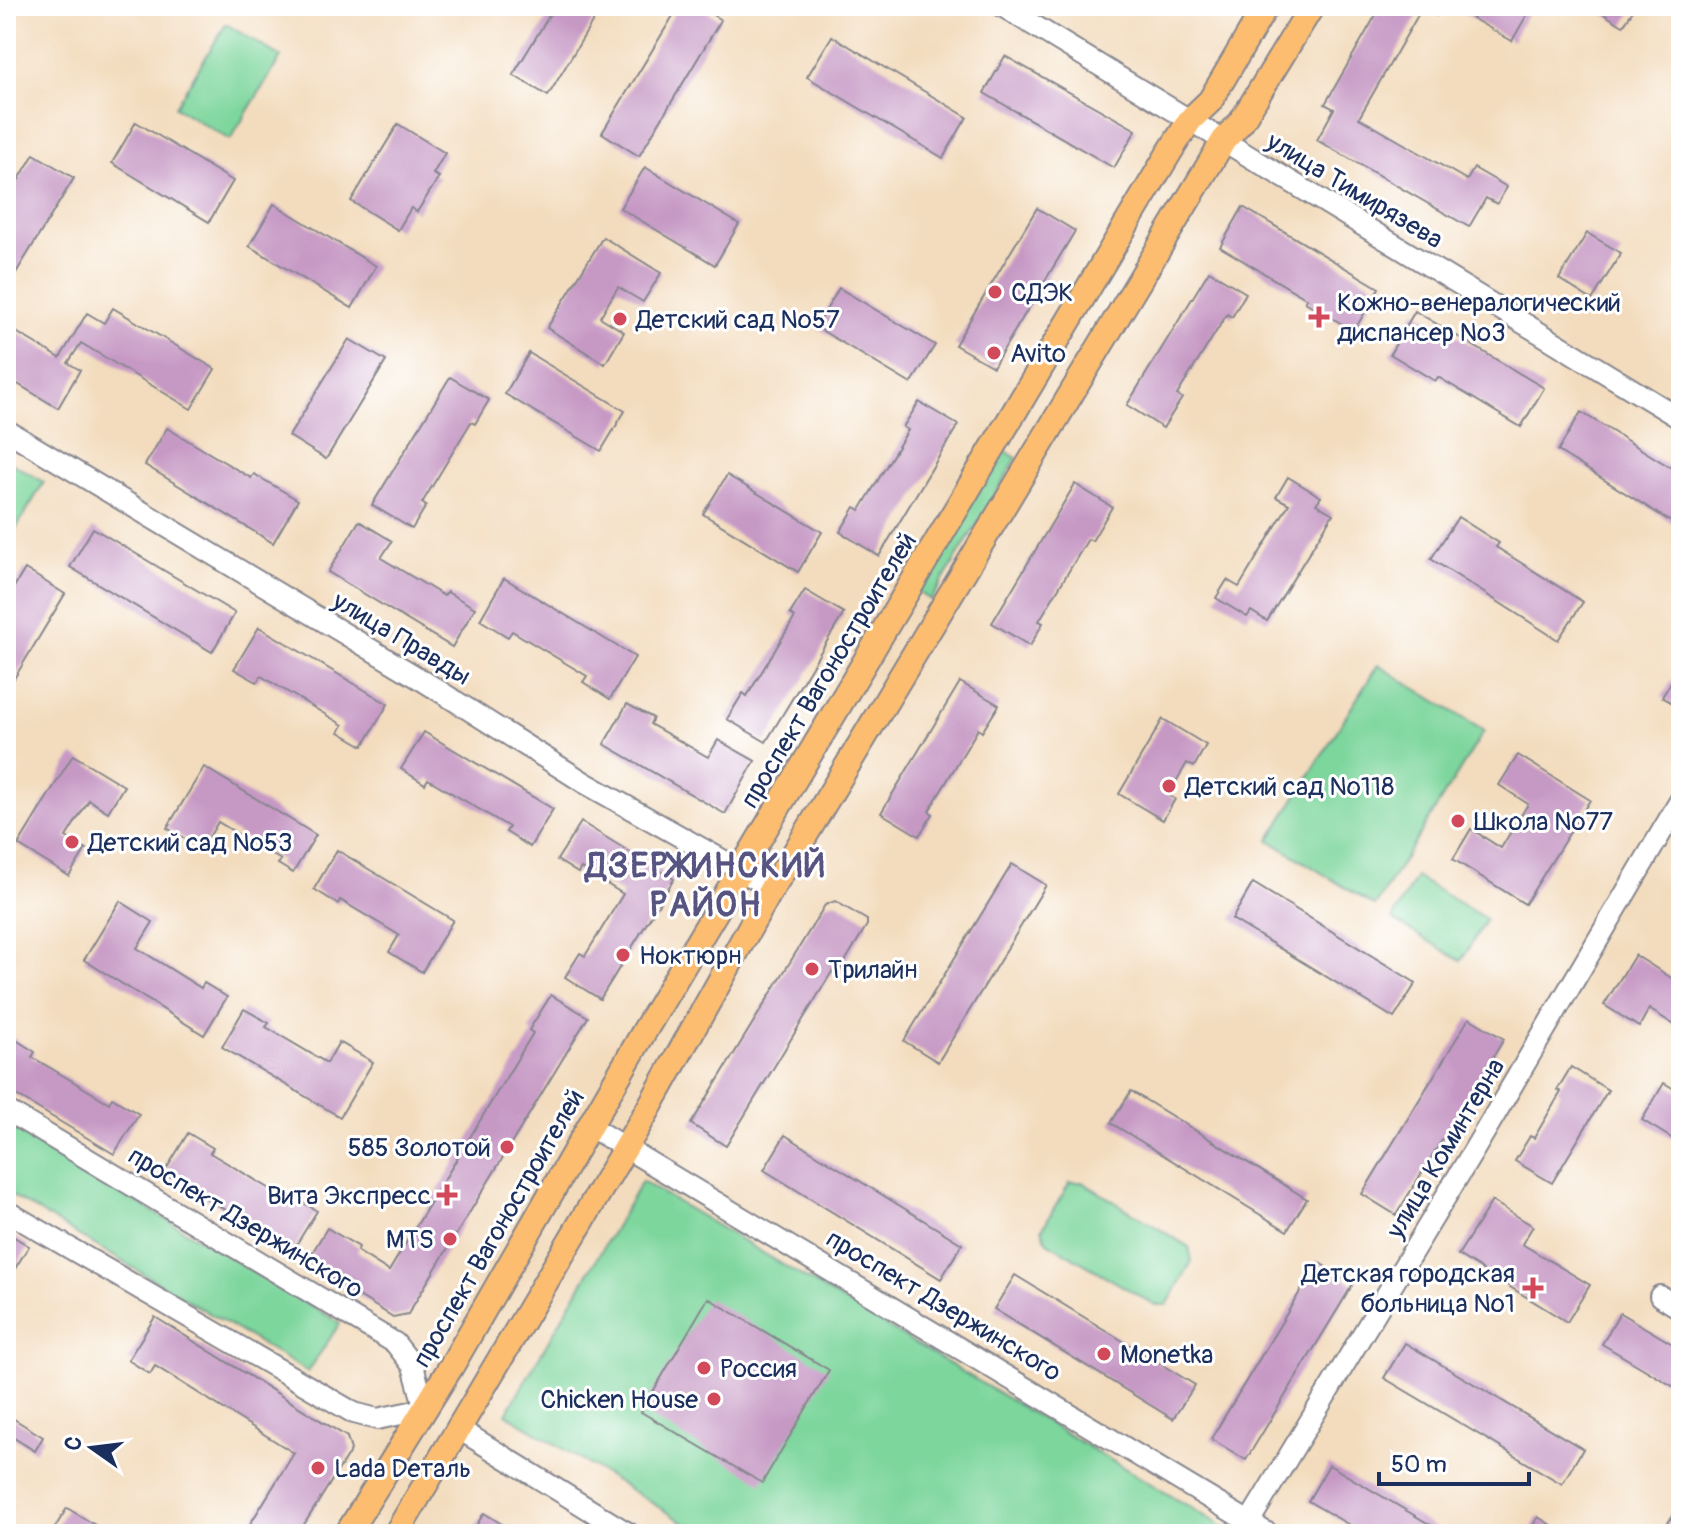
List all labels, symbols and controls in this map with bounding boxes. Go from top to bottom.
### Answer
street label: улица Тимирязева [1260,125,1448,256]
place label: СДЭК [1011,277,1073,309]
marker: СДЭК [986,283,1004,301]
place label: Кожно-венералогический диспансер №3 [1337,287,1621,349]
place label: Детский сад №57 [635,304,840,336]
marker: Кожно-венералогический диспансер №3 [1308,306,1330,328]
marker: Детский сад №57 [611,310,629,328]
place label: Avito [1010,338,1066,370]
marker: Avito [985,344,1003,362]
street label: проспект Вагоностроителей [734,527,924,814]
street label: улица Правды [326,585,476,693]
place label: Детский сад №118 [1184,771,1394,803]
marker: Детский сад №118 [1160,777,1178,795]
place label: Школа №77 [1474,806,1613,838]
marker: Школа №77 [1449,812,1467,830]
place label: Детский сад №53 [87,827,292,859]
marker: Детский сад №53 [63,833,81,851]
district label: ДЗЕРЖИНСКИЙ РАЙОН [583,845,827,927]
place label: Ноктюрн [639,940,741,972]
marker: Ноктюрн [614,946,632,964]
place label: Трилайн [828,954,918,986]
marker: Трилайн [803,960,821,978]
street label: улица Коминтерна [1379,1053,1512,1245]
street label: проспект Вагоностроителей [406,1084,592,1373]
place label: 585 Золотой [347,1132,491,1164]
marker: 585 Золотой [498,1138,516,1156]
street label: проспект Дзержинского [122,1140,369,1306]
place label: Вита Экспресс [267,1180,431,1212]
marker: Вита Экспресс [438,1186,456,1204]
street label: проспект Дзержинского [820,1223,1067,1389]
place label: MTS [386,1224,434,1256]
marker: MTS [441,1230,459,1248]
place label: Детская городская больница №1 [1300,1258,1515,1320]
marker: Детская городская больница №1 [1522,1277,1544,1299]
place label: Monetka [1120,1339,1213,1371]
marker: Monetka [1095,1345,1113,1363]
place label: Россия [720,1353,797,1385]
marker: Россия [695,1359,713,1377]
place label: Chicken House [540,1384,698,1416]
marker: Chicken House [705,1390,723,1408]
north arrow [52,1408,132,1488]
text: С [58,1433,89,1453]
scale bar [1379,1436,1529,1486]
text: 50 m [1391,1450,1447,1479]
place label: Lada Dеталь [334,1453,471,1485]
marker: Lada Dеталь [309,1459,327,1477]

